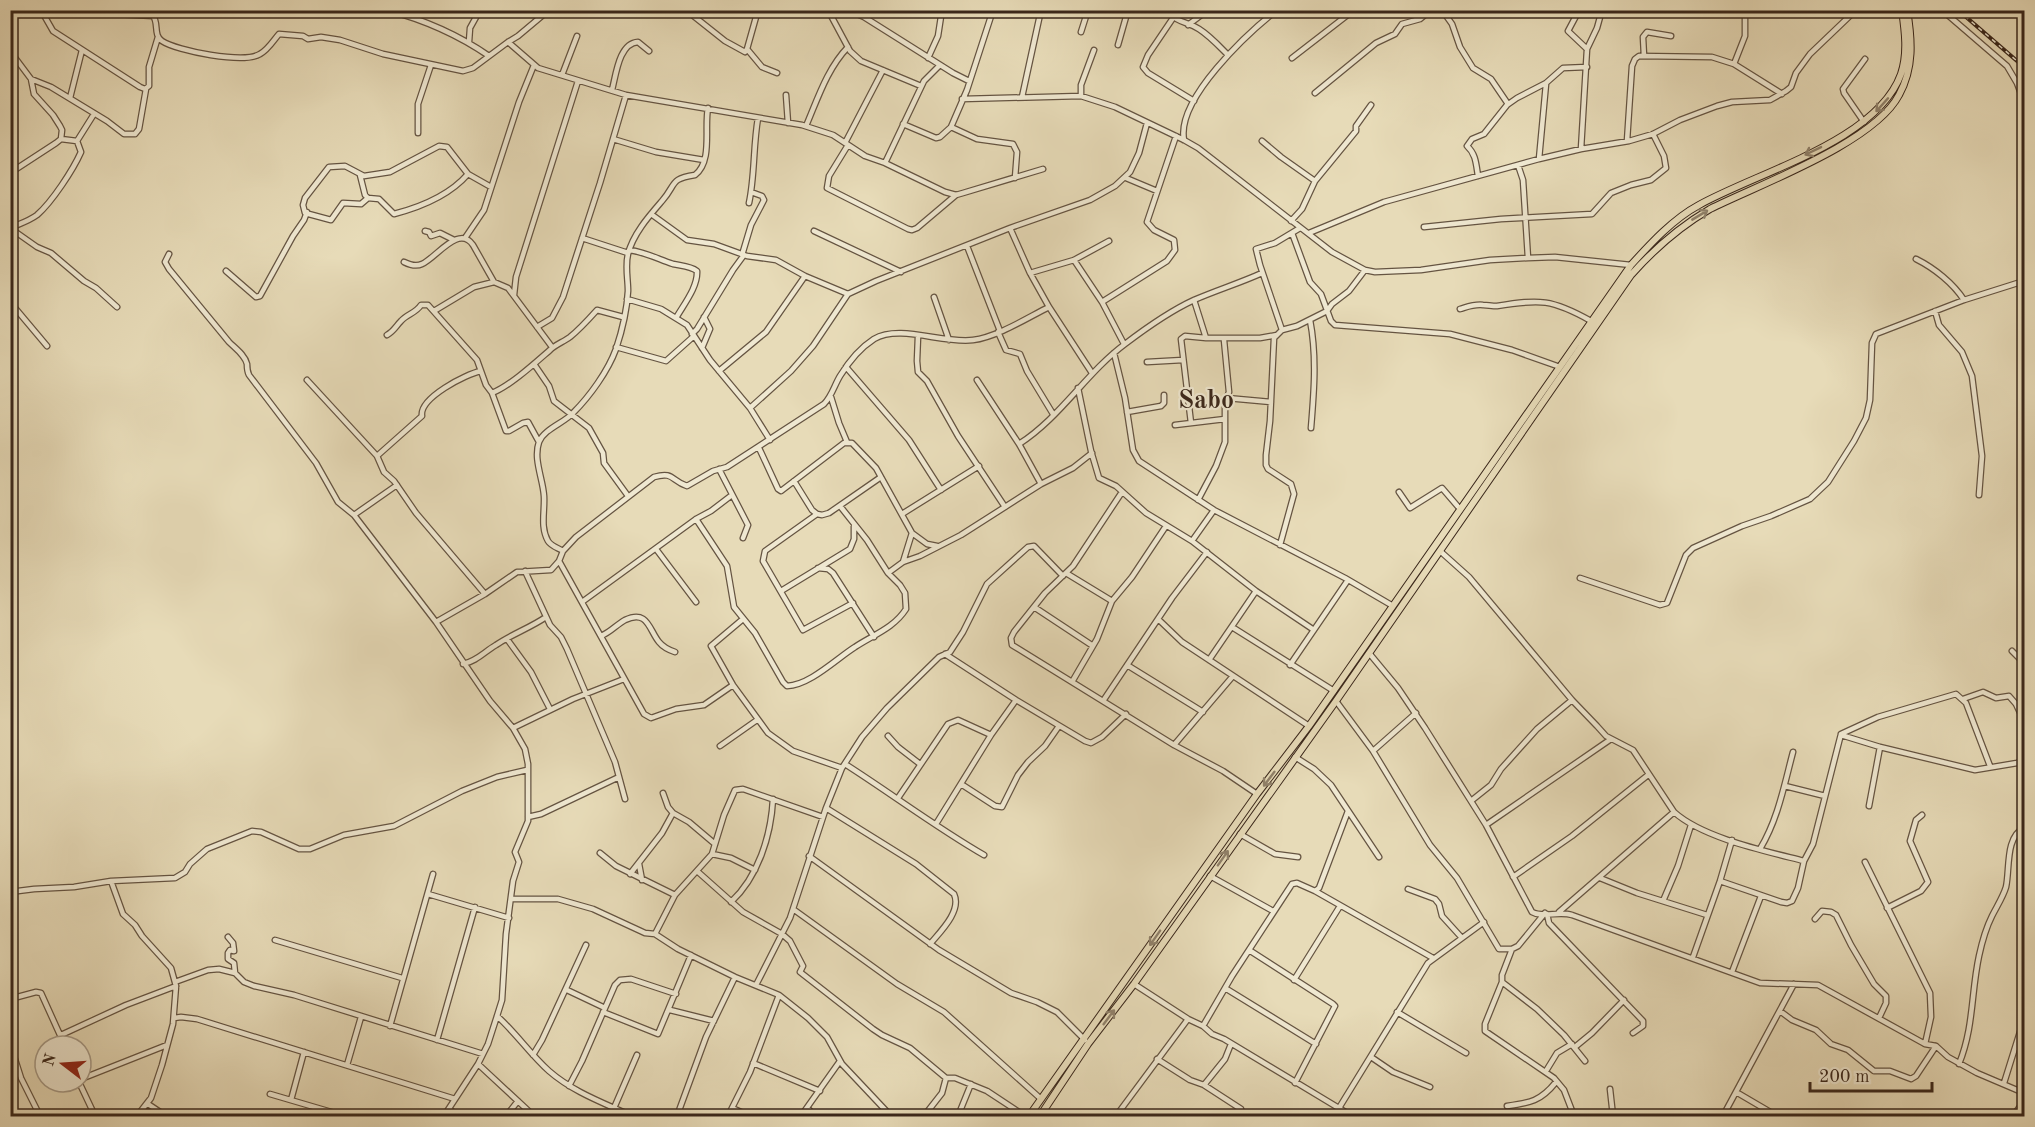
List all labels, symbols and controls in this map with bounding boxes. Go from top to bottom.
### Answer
one-way arrow [1875,97,1889,112]
one-way arrow [1804,146,1822,157]
one-way arrow [1691,209,1708,221]
district label: Sabo [1178,388,1234,414]
one-way arrow [1263,771,1276,787]
one-way arrow [1217,851,1229,867]
one-way arrow [1149,929,1162,945]
one-way arrow [1103,1009,1115,1025]
north arrow [33,1034,93,1094]
text: N [41,1051,60,1068]
scale bar [1810,1055,1932,1093]
text: 200 m [1819,1068,1870,1086]

